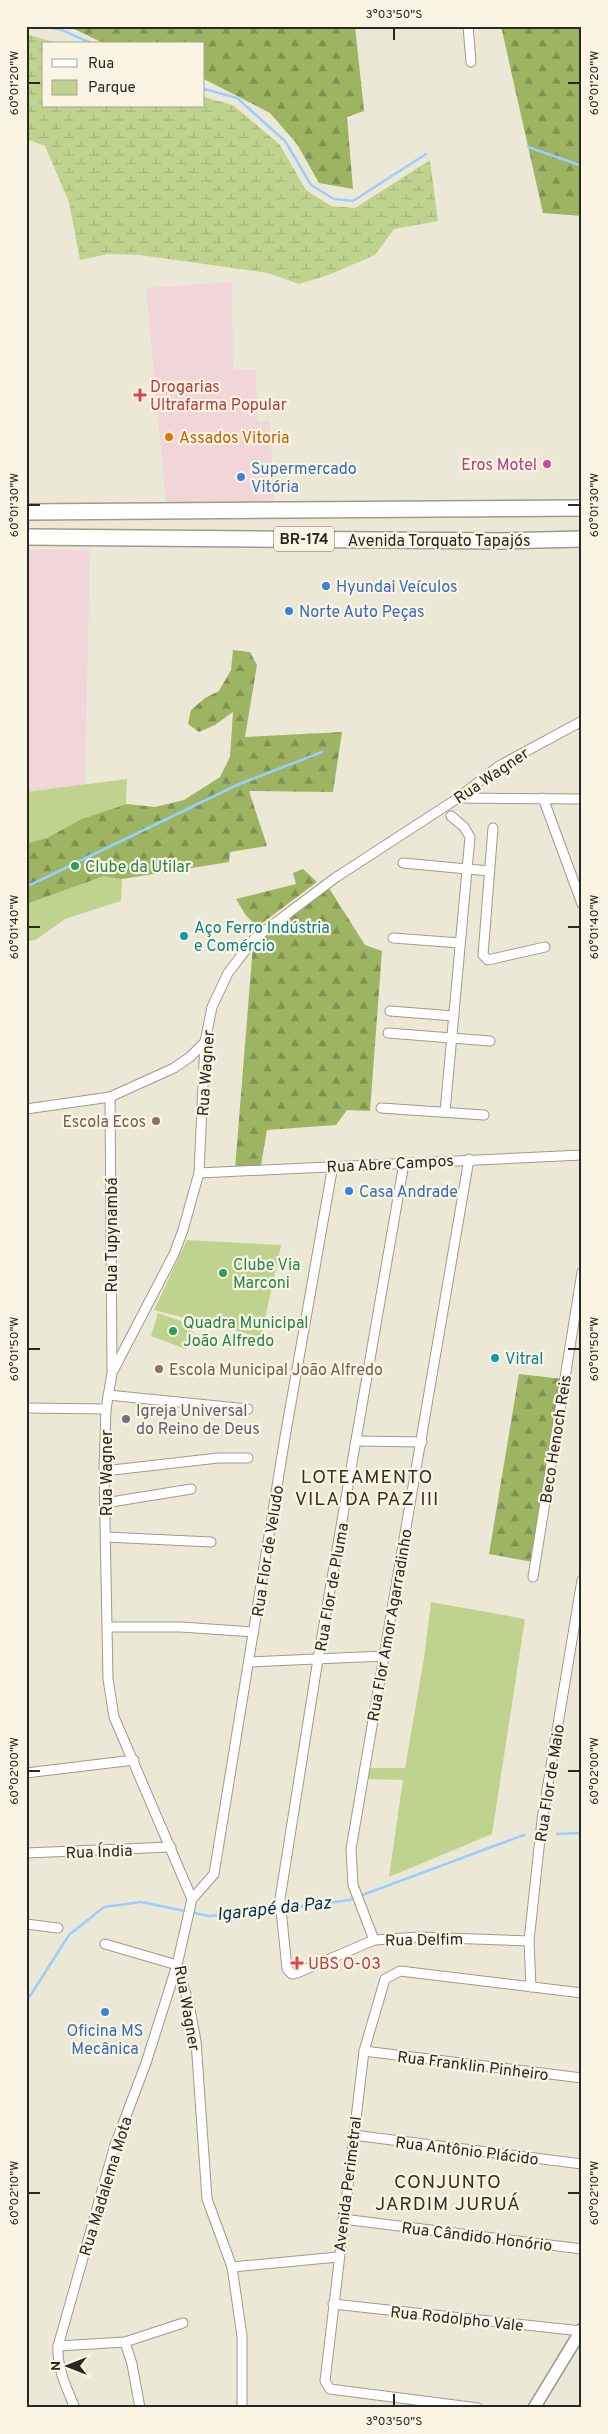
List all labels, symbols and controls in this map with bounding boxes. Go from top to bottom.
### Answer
text: 3°03'50"S [366,7,422,23]
legend [42,42,205,108]
text: 60°01'20"W [7,51,23,115]
text: 60°01'20"W [587,51,603,115]
text: Rua [88,55,114,74]
text: Parque [88,79,136,98]
place label: Drogarias Ultrafarma Popular [150,378,287,416]
marker: Drogarias Ultrafarma Popular [134,389,146,401]
place label: Assados Vitoria [179,429,290,449]
marker: Assados Vitoria [163,431,175,443]
place label: Eros Motel [461,456,537,476]
marker: Eros Motel [541,458,553,470]
place label: Supermercado Vitória [251,460,357,498]
marker: Supermercado Vitória [235,471,247,483]
text: 60°01'30"W [7,473,23,537]
text: 60°01'30"W [587,473,603,537]
road number: BR-174 [274,526,334,552]
street label: Avenida Torquato Tapajós [348,532,530,552]
place label: Hyundai Veículos [336,578,458,598]
marker: Hyundai Veículos [320,580,332,592]
place label: Norte Auto Peças [299,603,424,623]
marker: Norte Auto Peças [283,605,295,617]
street label: Rua Wagner [451,744,534,809]
place label: Clube da Utilar [85,858,191,878]
marker: Clube da Utilar [69,860,81,872]
text: 60°01'40"W [7,895,23,959]
text: 60°01'40"W [587,895,603,959]
place label: Aço Ferro Indústria e Comércio [194,919,330,957]
marker: Aço Ferro Indústria e Comércio [178,930,190,942]
street label: Rua Wagner [194,1029,220,1117]
place label: Escola Ecos [63,1113,146,1133]
marker: Escola Ecos [150,1115,162,1127]
street label: Rua Abre Campos [326,1152,454,1178]
street label: Rua Tupynambá [103,1177,123,1293]
place label: Casa Andrade [359,1183,458,1203]
marker: Casa Andrade [343,1185,355,1197]
place label: Clube Via Marconi [233,1256,300,1294]
marker: Clube Via Marconi [217,1267,229,1279]
place label: Quadra Municipal João Alfredo [183,1314,309,1352]
text: 60°01'50"W [7,1317,23,1381]
text: 60°01'50"W [587,1317,603,1381]
marker: Quadra Municipal João Alfredo [167,1325,179,1337]
place label: Vitral [505,1350,543,1370]
marker: Vitral [489,1352,501,1364]
place label: Escola Municipal João Alfredo [169,1361,383,1381]
marker: Escola Municipal João Alfredo [153,1363,165,1375]
street label: Beco Henoch Reis [537,1374,577,1505]
place label: Igreja Universal do Reino de Deus [136,1402,260,1440]
marker: Igreja Universal do Reino de Deus [120,1413,132,1425]
street label: Rua Wagner [98,1430,118,1516]
district label: LOTEAMENTO VILA DA PAZ III [295,1466,439,1512]
street label: Rua Flor de Veludo [249,1484,289,1619]
street label: Rua Flor de Pluma [312,1521,354,1653]
street label: Rua Flor Amor Agarradinho [364,1527,418,1723]
street label: Rua Flor de Maio [532,1723,570,1844]
text: 60°02'00"W [7,1737,23,1805]
text: 60°02'00"W [587,1737,603,1805]
street label: Rua Índia [65,1840,133,1864]
water label: Igarapé da Paz [216,1892,334,1927]
street label: Rua Delfim [385,1930,463,1952]
place label: UBS O-03 [308,1955,381,1975]
marker: UBS O-03 [290,1956,304,1970]
street label: Rua Wagner [169,1964,203,2053]
marker: Oficina MS Mecânica [99,2006,111,2018]
place label: Oficina MS Mecânica [67,2022,143,2060]
street label: Rua Franklin Pinheiro [396,2048,550,2086]
street label: Rua Madalema Mota [76,2114,138,2259]
street label: Avenida Perimetral [331,2115,367,2253]
street label: Rua Antônio Plácido [394,2133,540,2171]
text: 60°02'10"W [7,2161,23,2225]
text: 60°02'10"W [587,2161,603,2225]
district label: CONJUNTO JARDIM JURUÁ [375,2171,521,2217]
street label: Rua Cândido Honório [400,2219,553,2257]
street label: Rua Rodolpho Vale [389,2303,525,2337]
north arrow [42,2342,92,2392]
text: N [48,2361,65,2371]
text: 3°03'50"S [366,2414,422,2430]

